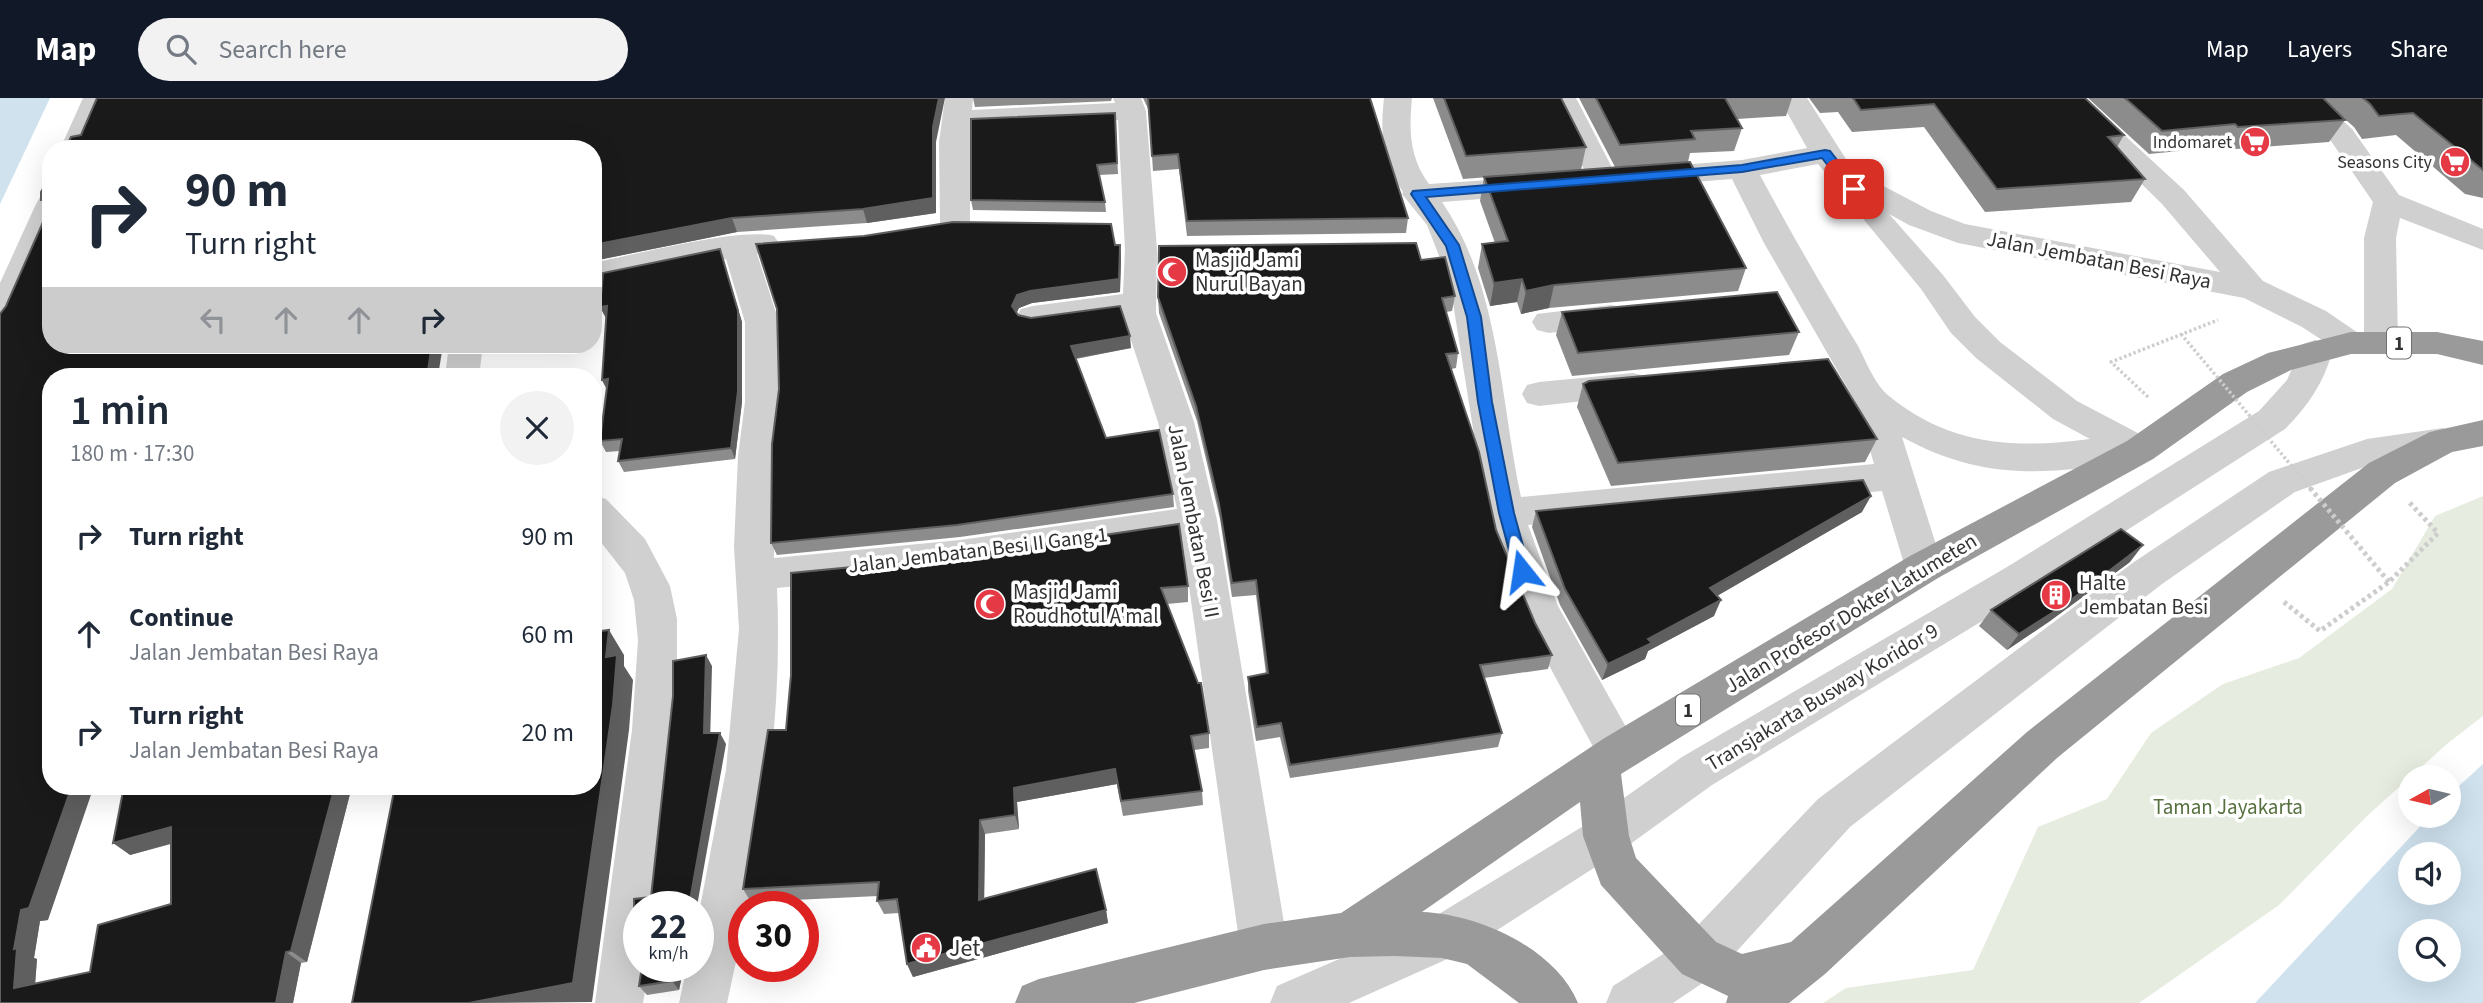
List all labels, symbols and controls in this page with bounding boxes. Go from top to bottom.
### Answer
search box [138,18,628,81]
text: Map [35,26,96,73]
icon: search [162,30,200,68]
text: Search here [218,31,347,68]
text: Map [2206,32,2249,67]
text: Layers [2287,32,2352,67]
text: Share [2390,32,2448,67]
supermarket icon: Indomaret [2238,125,2272,159]
place label: Indomaret [2153,130,2232,155]
supermarket icon: Seasons City [2438,145,2472,179]
place label: Seasons City [2337,150,2433,175]
text: 90 m [185,156,289,226]
pin [1824,159,1884,219]
icon: right [70,168,161,259]
icon: arrive [1835,170,1873,208]
text: Turn right [185,221,316,267]
street label: Jalan Jembatan Besi Raya [1984,224,2214,296]
place label: Masjid Jami Nurul Bayan [1195,245,1303,299]
mosque icon: Masjid Jami Nurul Bayan [1155,255,1189,289]
icon: left [194,301,232,339]
icon: ahead [267,301,305,339]
icon: ahead [340,301,378,339]
icon: right [413,301,451,339]
road number: 1 [2387,328,2411,358]
text: 1 min [70,381,170,441]
button: close [500,391,574,465]
street label: Jalan Jembatan Besi II [1161,422,1227,620]
text: 180 m · 17:30 [70,437,194,470]
icon: right [70,517,108,555]
text: Turn right [129,518,244,555]
text: 90 m [521,518,574,555]
street label: Jalan Jembatan Besi II Gang 1 [847,519,1109,581]
street label: Jalan Profesor Dokter Latumeten [1719,526,1983,700]
position arrow [1485,534,1559,608]
place label: Halte Jembatan Besi [2079,568,2208,622]
place label: Masjid Jami Roudhotul A'mal [1013,577,1159,631]
building icon: Halte Jembatan Besi [2039,578,2073,612]
mosque icon: Masjid Jami Roudhotul A'mal [973,587,1007,621]
text: Continue [129,599,234,636]
icon: ahead [70,615,108,653]
text: 60 m [521,616,574,653]
street label: Transjakarta Busway Koridor 9 [1700,616,1944,778]
text: Jalan Jembatan Besi Raya [129,636,379,669]
road number: 1 [1676,694,1700,726]
text: Turn right [129,697,244,734]
icon: right [70,713,108,751]
text: 20 m [521,714,574,751]
text: Jalan Jembatan Besi Raya [129,734,379,767]
north arrow [2398,765,2460,828]
map controls [2398,765,2461,982]
park label: Taman Jayakarta [2153,792,2303,822]
button: sound [2398,842,2461,905]
speed limit sign: 30 [728,891,819,982]
text: 22 [650,902,687,952]
button: search [2398,919,2461,982]
public building icon: Jet [909,931,943,965]
place label: Jet [949,931,980,966]
text: km/h [649,941,688,966]

